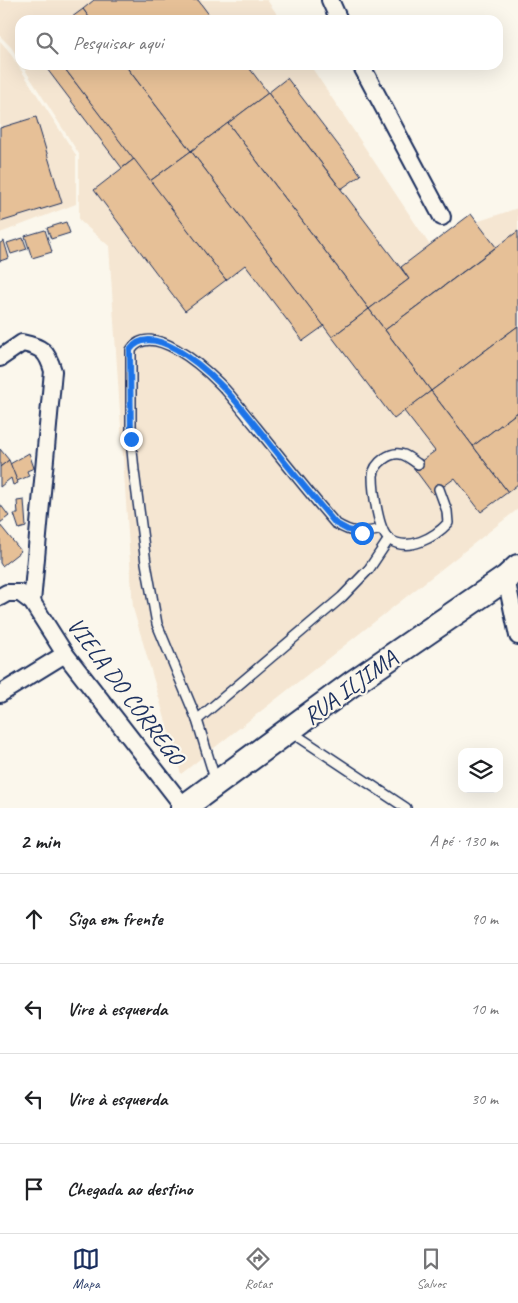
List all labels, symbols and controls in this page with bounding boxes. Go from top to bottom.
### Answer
search box [15,15,503,70]
icon: search [33,29,61,57]
text: Pesquisar aqui [73,31,163,55]
route end [120,428,143,451]
route start [351,522,374,545]
street label: VIELA DO CÓRREGO [61,611,193,773]
street label: RUA ILJIMA [297,642,404,731]
map controls [458,748,503,793]
button: layers [458,748,503,793]
text: 2 min [20,828,60,854]
text: A pé · 130 m [430,831,498,851]
icon: ahead [20,905,48,933]
text: Siga em frente [67,907,163,931]
text: 90 m [471,909,498,929]
icon: left [20,995,48,1023]
text: Vire à esquerda [67,997,167,1021]
text: 10 m [471,999,498,1019]
icon: left [20,1085,48,1113]
text: Vire à esquerda [67,1087,167,1111]
text: 30 m [471,1089,498,1109]
icon: arrive [20,1175,48,1203]
text: Chegada ao destino [67,1177,193,1201]
tab: Mapa [72,1245,100,1292]
tab: Rotas [244,1245,272,1292]
tab: Salvos [416,1245,446,1292]

